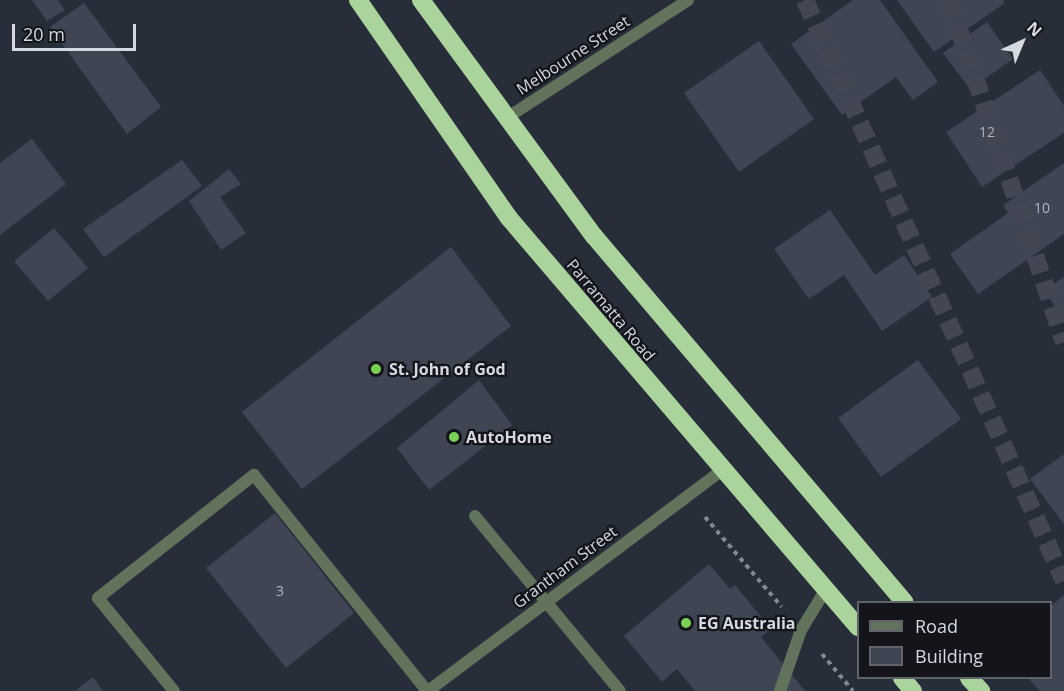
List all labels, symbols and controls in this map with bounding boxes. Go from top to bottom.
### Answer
street label: Melbourne Street [513,11,633,99]
scale bar [15,12,140,50]
north arrow [992,12,1052,72]
text: N [1022,17,1047,41]
text: 20 m [23,22,65,46]
house number: 12 [979,124,995,140]
house number: 10 [1034,200,1050,216]
street label: Parramatta Road [563,255,659,365]
place label: St. John of God [389,359,506,379]
marker: St. John of God [367,360,385,378]
place label: AutoHome [466,427,552,447]
marker: AutoHome [447,430,461,444]
street label: Grantham Street [509,522,621,612]
house number: 3 [276,583,284,599]
legend [857,601,1052,679]
place label: EG Australia [698,613,796,633]
text: Road [915,614,958,638]
marker: EG Australia [679,616,693,630]
text: Building [915,644,983,668]

